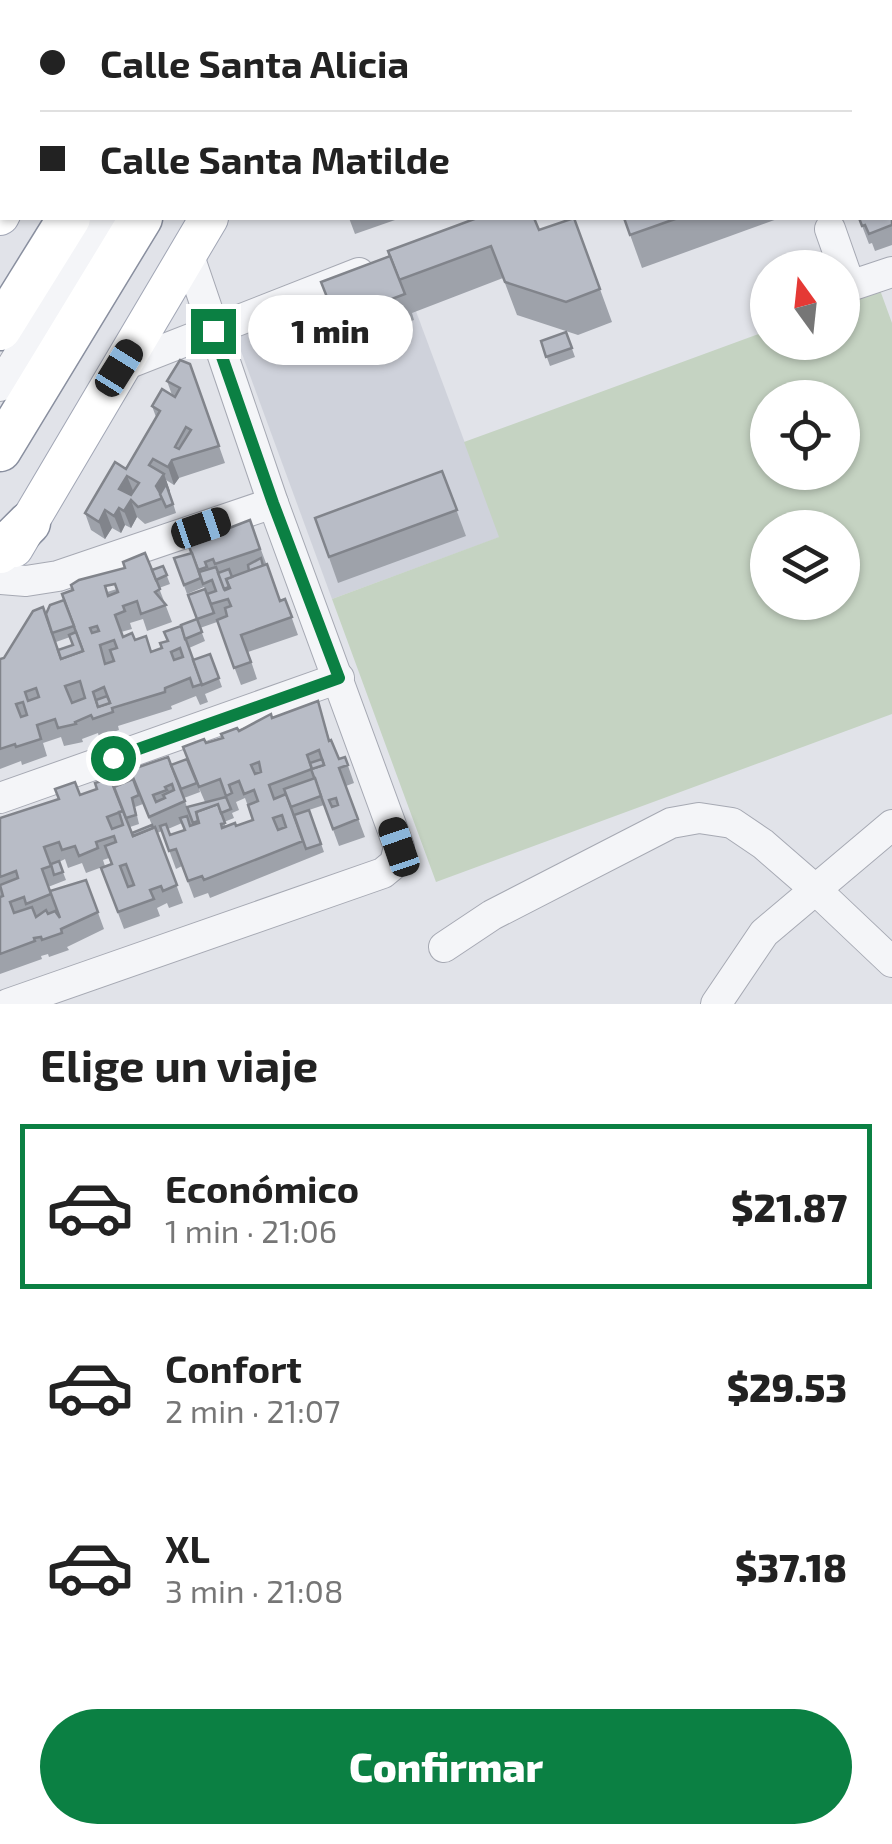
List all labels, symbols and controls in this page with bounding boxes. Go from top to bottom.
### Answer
text: Calle Santa Alicia [100,40,409,86]
text: Calle Santa Matilde [100,136,450,182]
north arrow [750,250,860,360]
map controls [750,250,860,620]
callout: 1 min [248,296,413,366]
route end [191,309,236,354]
text: 1 min [291,311,370,349]
car [90,335,148,401]
button: locate [750,380,860,490]
car [168,504,234,552]
button: layers [750,510,860,620]
route start [91,736,136,781]
car [375,814,423,880]
text: Elige un viaje [40,1037,318,1091]
icon: car [45,1162,135,1252]
text: Económico [165,1165,359,1211]
text: $21.87 [731,1184,847,1230]
text: 1 min · 21:06 [165,1211,337,1249]
icon: car [45,1342,135,1432]
text: Confort [165,1345,302,1391]
text: $29.53 [727,1364,847,1410]
text: 2 min · 21:07 [165,1391,340,1429]
icon: car [45,1522,135,1612]
text: XL [165,1525,210,1571]
text: $37.18 [735,1544,847,1590]
text: 3 min · 21:08 [165,1571,343,1609]
button: Confirmar [40,1709,852,1824]

